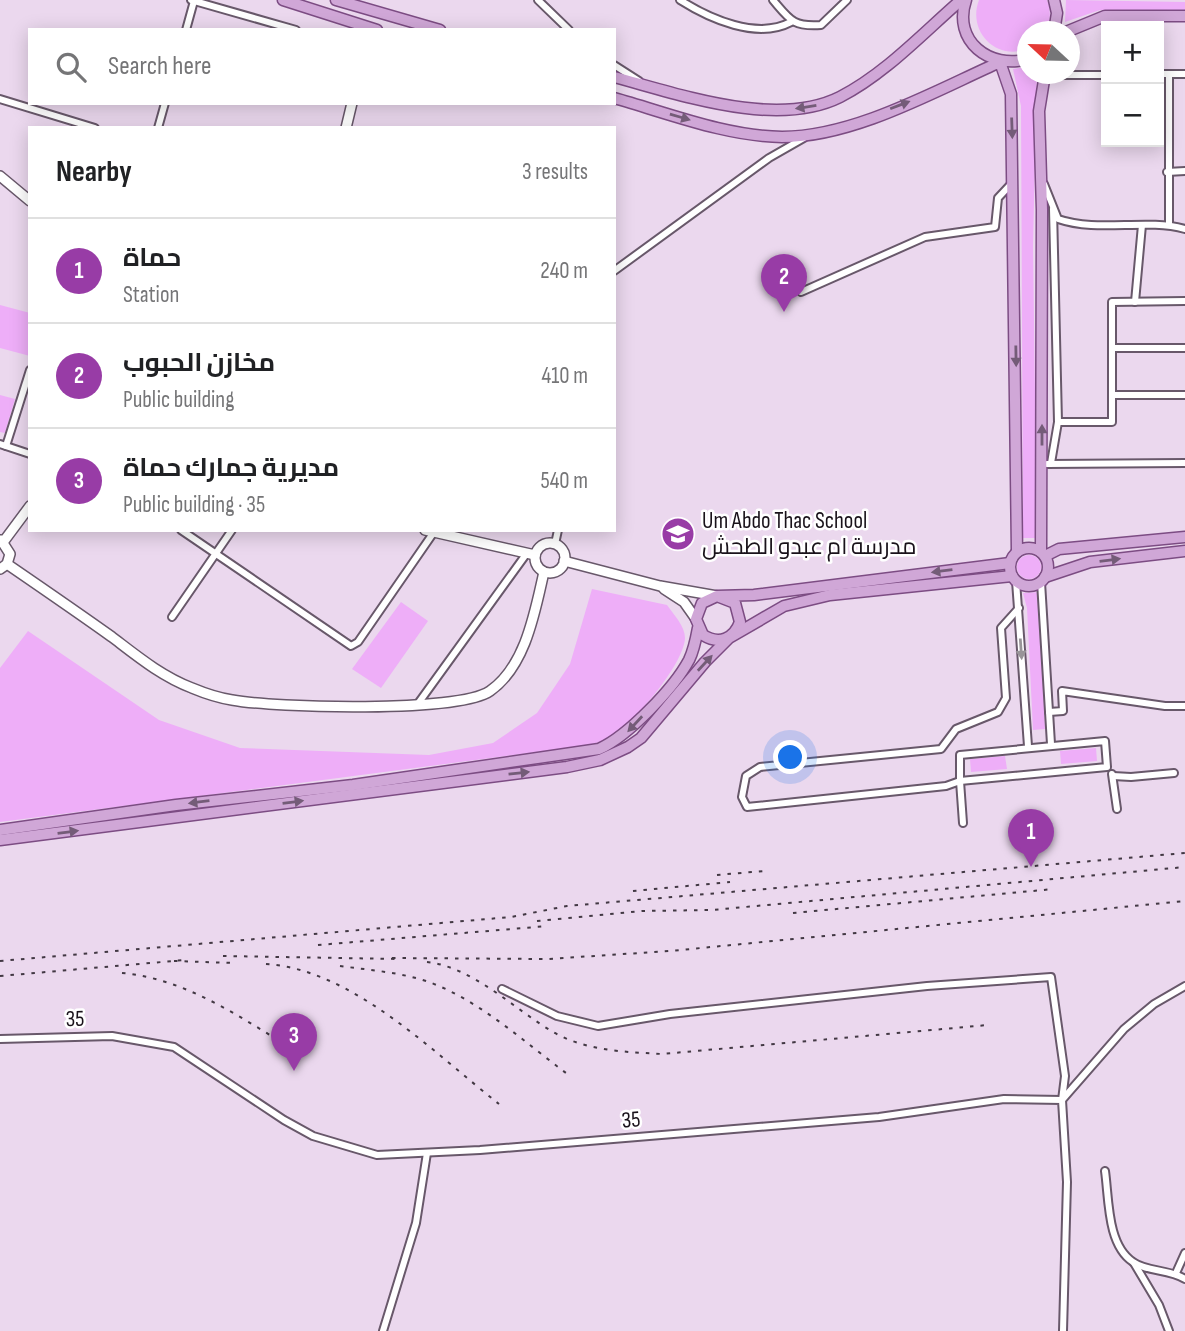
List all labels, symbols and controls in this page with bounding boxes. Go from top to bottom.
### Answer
north arrow [1017,21,1080,84]
map controls [1101,21,1164,147]
button: + [1101,21,1164,84]
search box [28,28,616,105]
icon: search [52,48,90,86]
text: Search here [108,51,211,82]
button: − [1101,84,1164,147]
one-way arrow [890,100,911,111]
one-way arrow [795,102,817,113]
one-way arrow [670,112,691,122]
one-way arrow [1007,117,1018,139]
text: Nearby [56,154,132,190]
text: 3 results [522,158,588,186]
text: حماة [123,243,181,274]
pin: 2 [761,254,807,312]
text: 1 [74,257,84,285]
text: 240 m [540,257,588,285]
text: Station [123,281,179,309]
one-way arrow [1011,345,1022,367]
text: مخازن الحبوب [123,348,275,379]
text: 2 [74,362,84,390]
text: 410 m [542,362,588,390]
text: Public building [123,386,234,414]
one-way arrow [1036,423,1048,445]
text: مديرية جمارك حماة [123,453,339,484]
text: 3 [74,467,84,495]
text: 540 m [540,467,588,495]
text: Public building · 35 [123,491,265,519]
place label: Um Abdo Thac School مدرسة ام عبدو الطحش [702,507,917,562]
school or university icon: Um Abdo Thac School مدرسة ام عبدو الطحش [659,515,697,553]
one-way arrow [1099,554,1121,565]
one-way arrow [931,566,953,577]
one-way arrow [1016,639,1027,661]
one-way arrow [696,655,712,672]
one-way arrow [628,715,644,732]
your location [773,740,807,774]
one-way arrow [508,767,530,778]
one-way arrow [188,797,210,808]
one-way arrow [282,797,304,808]
pin: 1 [1008,809,1054,867]
one-way arrow [57,826,79,837]
street label: 35 [65,1005,85,1033]
pin: 3 [271,1013,317,1071]
street label: 35 [620,1105,642,1135]

